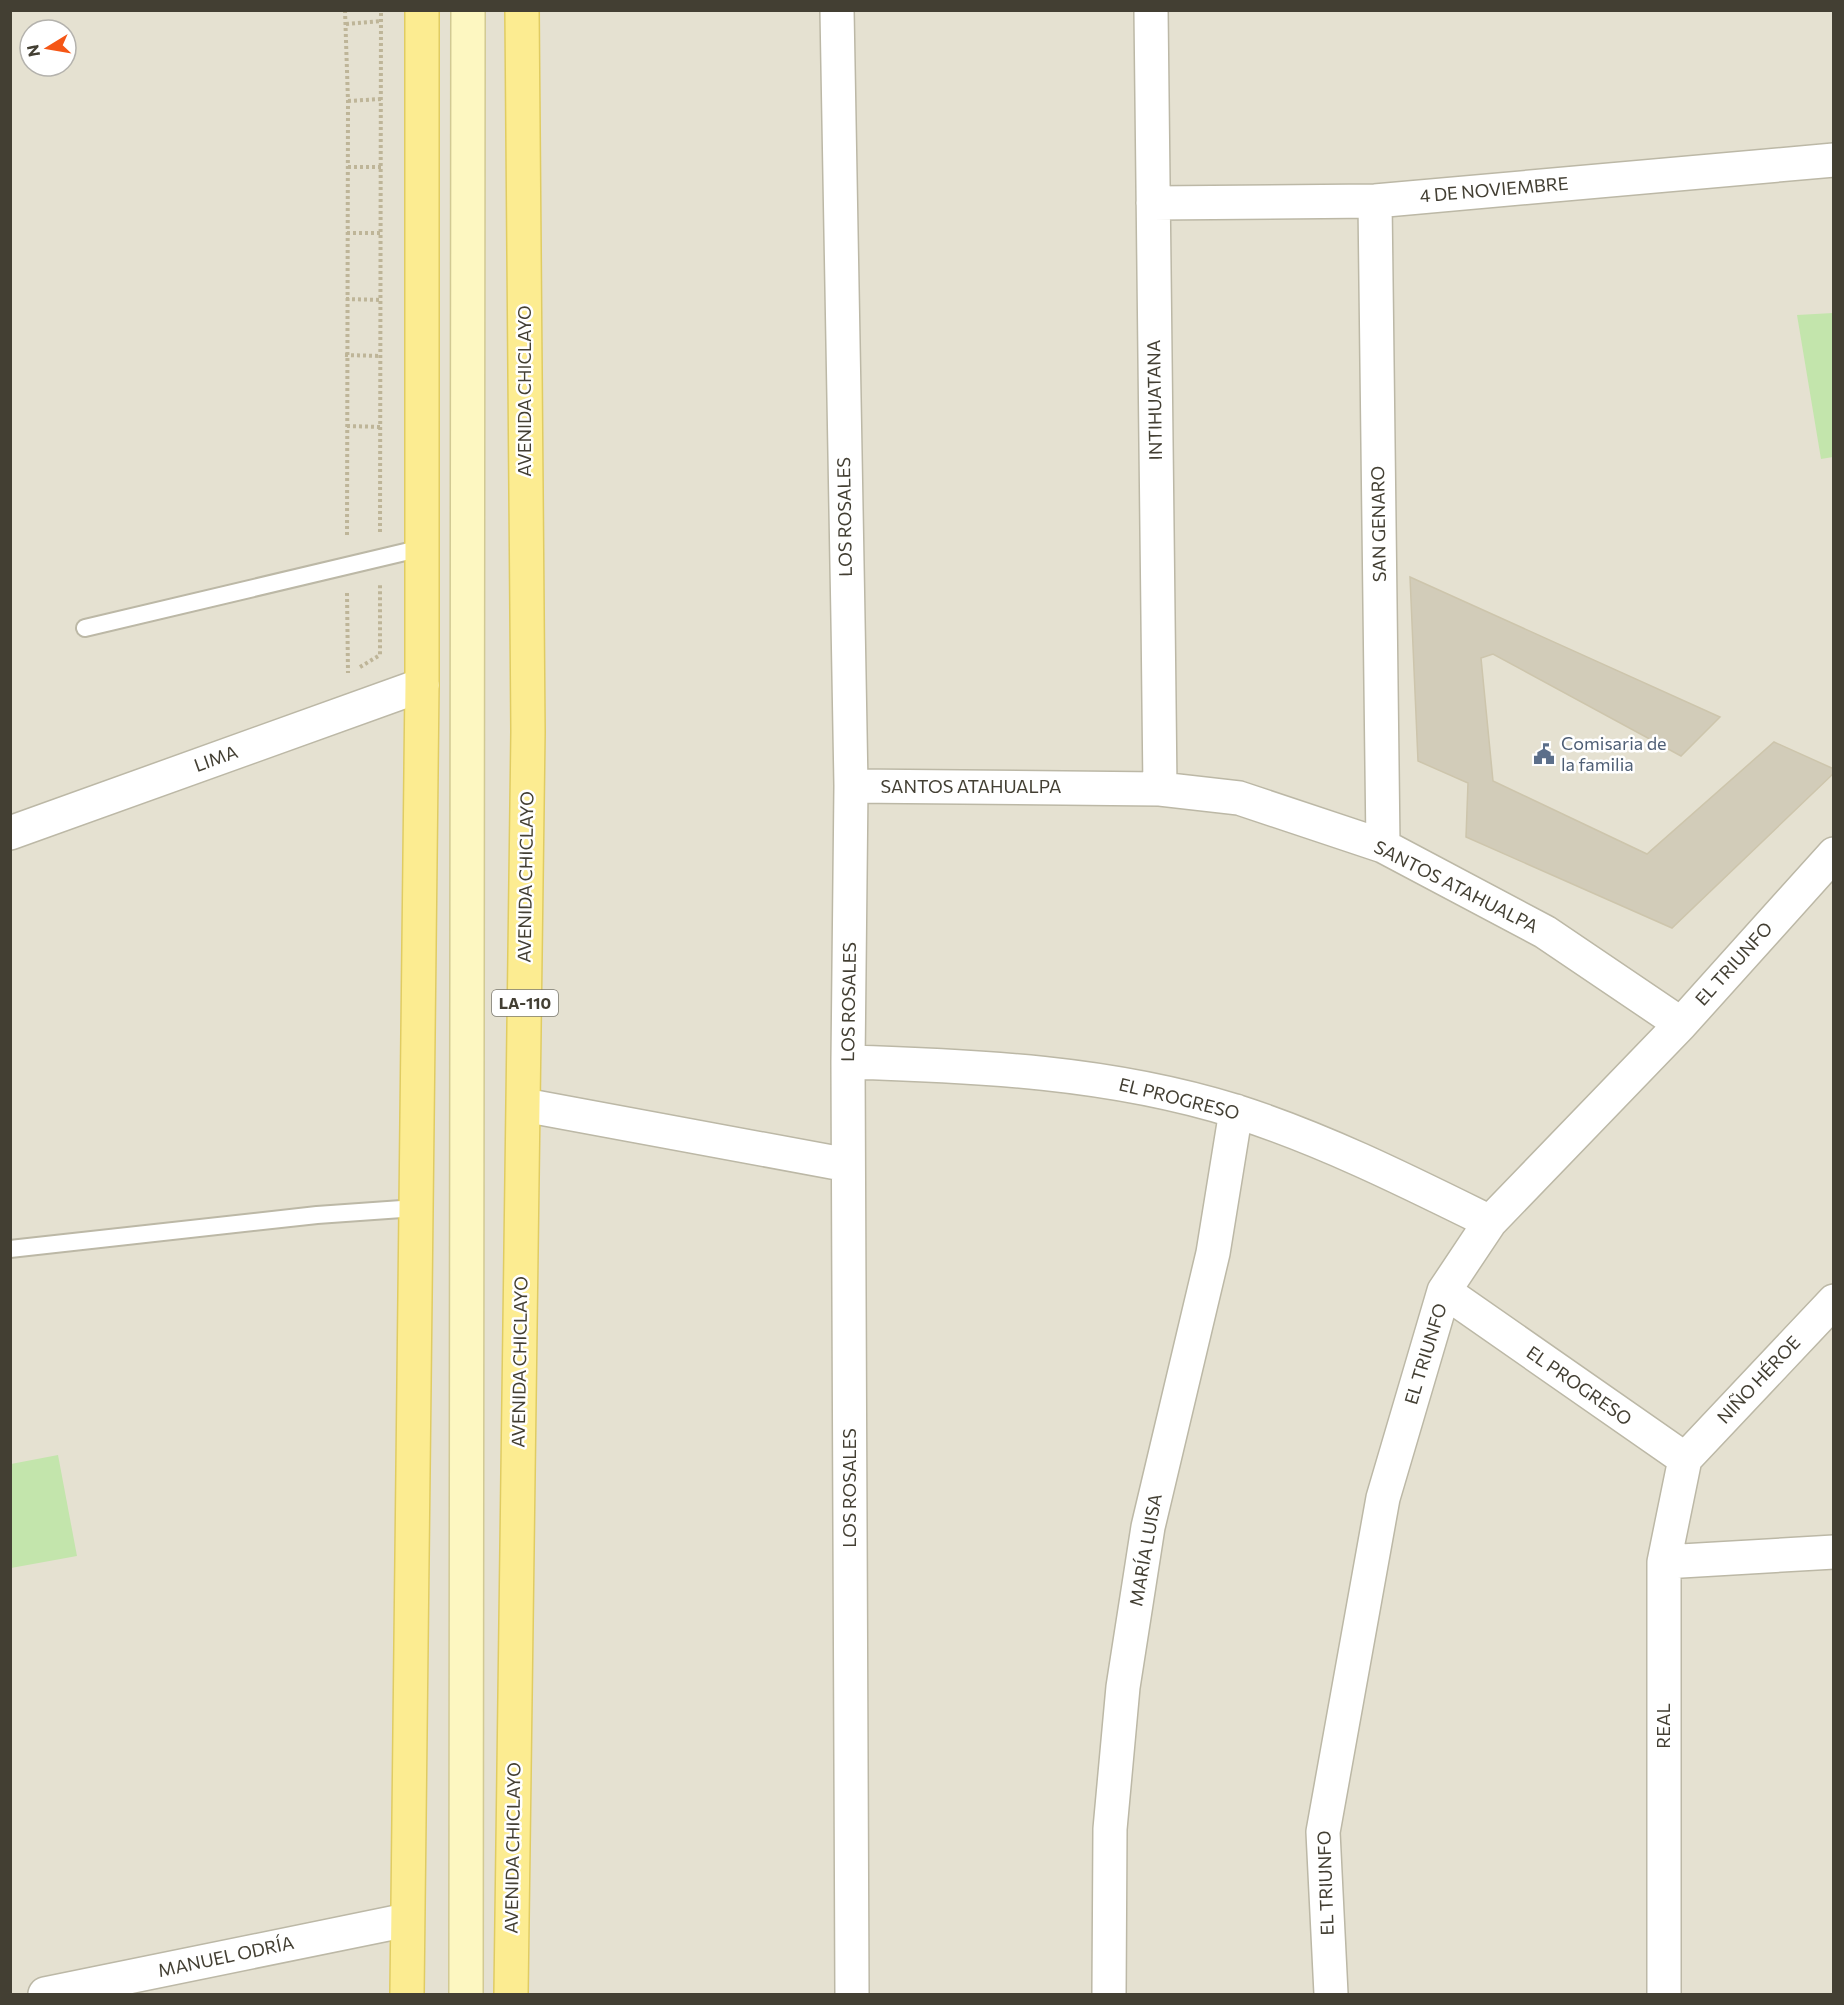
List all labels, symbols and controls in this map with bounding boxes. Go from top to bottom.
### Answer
north arrow [18,18,78,78]
text: N [22,43,43,59]
street label: 4 DE NOVIEMBRE [1419,172,1569,206]
street label: AVENIDA CHICLAYO [513,305,535,477]
street label: INTIHUATANA [1142,340,1166,460]
street label: LOS ROSALES [832,457,856,577]
street label: SAN GENARO [1366,466,1390,582]
place label: Comisaria de la familia [1561,732,1667,775]
street label: LIMA [191,740,241,776]
public building icon: Comisaria de la familia [1532,742,1556,766]
street label: SANTOS ATAHUALPA [880,775,1062,797]
street label: AVENIDA CHICLAYO [513,791,537,963]
street label: SANTOS ATAHUALPA [1371,835,1542,937]
street label: EL TRIUNFO [1690,917,1777,1010]
street label: LOS ROSALES [836,942,860,1062]
road number: LA-110 [492,990,558,1016]
street label: EL PROGRESO [1117,1072,1242,1124]
street label: AVENIDA CHICLAYO [507,1276,531,1448]
street label: EL TRIUNFO [1399,1300,1451,1407]
street label: NIÑO HÉROE [1712,1331,1804,1428]
street label: EL PROGRESO [1523,1341,1636,1430]
street label: LOS ROSALES [838,1428,860,1548]
street label: MARÍA LUISA [1124,1492,1166,1608]
street label: REAL [1652,1703,1674,1749]
street label: AVENIDA CHICLAYO [500,1762,524,1934]
street label: EL TRIUNFO [1312,1830,1338,1936]
street label: MANUEL ODRÍA [156,1931,296,1981]

